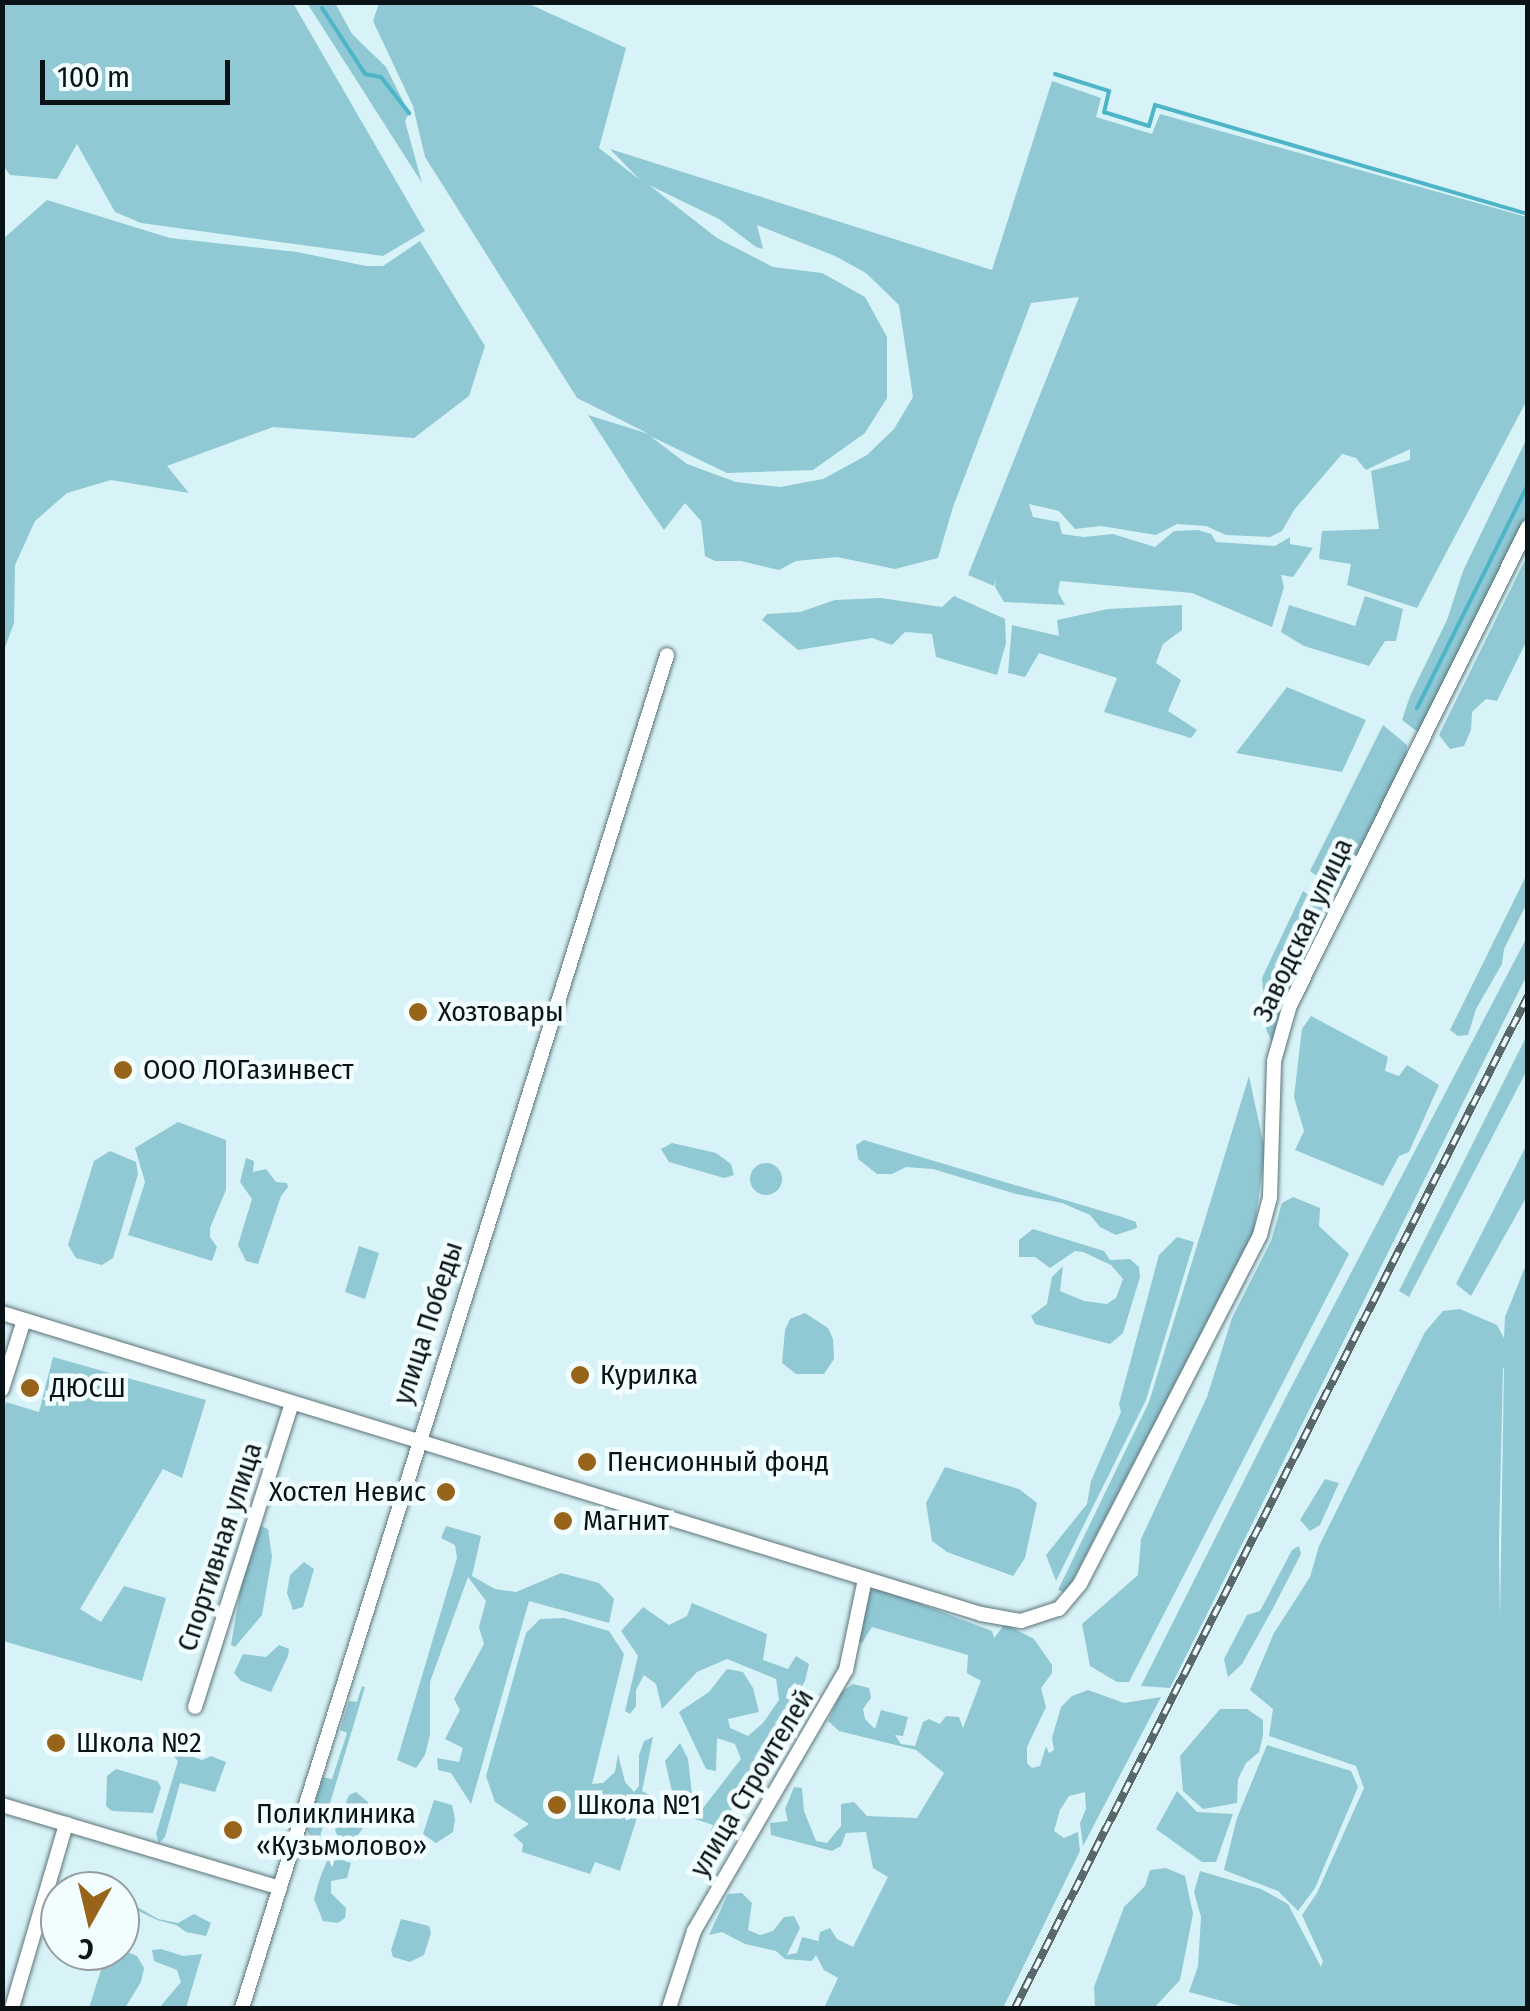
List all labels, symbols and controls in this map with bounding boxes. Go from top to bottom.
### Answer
scale bar [45,40,235,102]
text: 100 m [57,59,130,95]
street label: Заводская улица [1246,833,1360,1027]
place label: Хозтовары [438,995,564,1029]
marker: Хозтовары [407,1001,429,1023]
place label: ООО ЛОГазинвест [143,1053,354,1087]
marker: ООО ЛОГазинвест [112,1059,134,1081]
street label: улица Победы [386,1237,470,1409]
place label: Курилка [600,1358,698,1392]
marker: Курилка [569,1364,591,1386]
place label: ДЮСШ [50,1371,126,1405]
marker: ДЮСШ [19,1377,41,1399]
street label: Спортивная улица [170,1438,270,1656]
place label: Пенсионный фонд [607,1445,829,1479]
marker: Пенсионный фонд [576,1451,598,1473]
place label: Хостел Невис [269,1475,426,1509]
marker: Хостел Невис [435,1481,457,1503]
place label: Магнит [583,1504,669,1538]
marker: Магнит [552,1510,574,1532]
street label: улица Строителей [683,1683,821,1883]
place label: Школа №2 [76,1726,202,1760]
marker: Школа №2 [45,1732,67,1754]
place label: Школа №1 [577,1788,701,1822]
marker: Школа №1 [546,1794,568,1816]
place label: Поликлиника «Кузьмолово» [256,1797,427,1863]
marker: Поликлиника «Кузьмолово» [220,1817,246,1843]
north arrow [40,1871,140,1971]
text: С [76,1932,96,1967]

